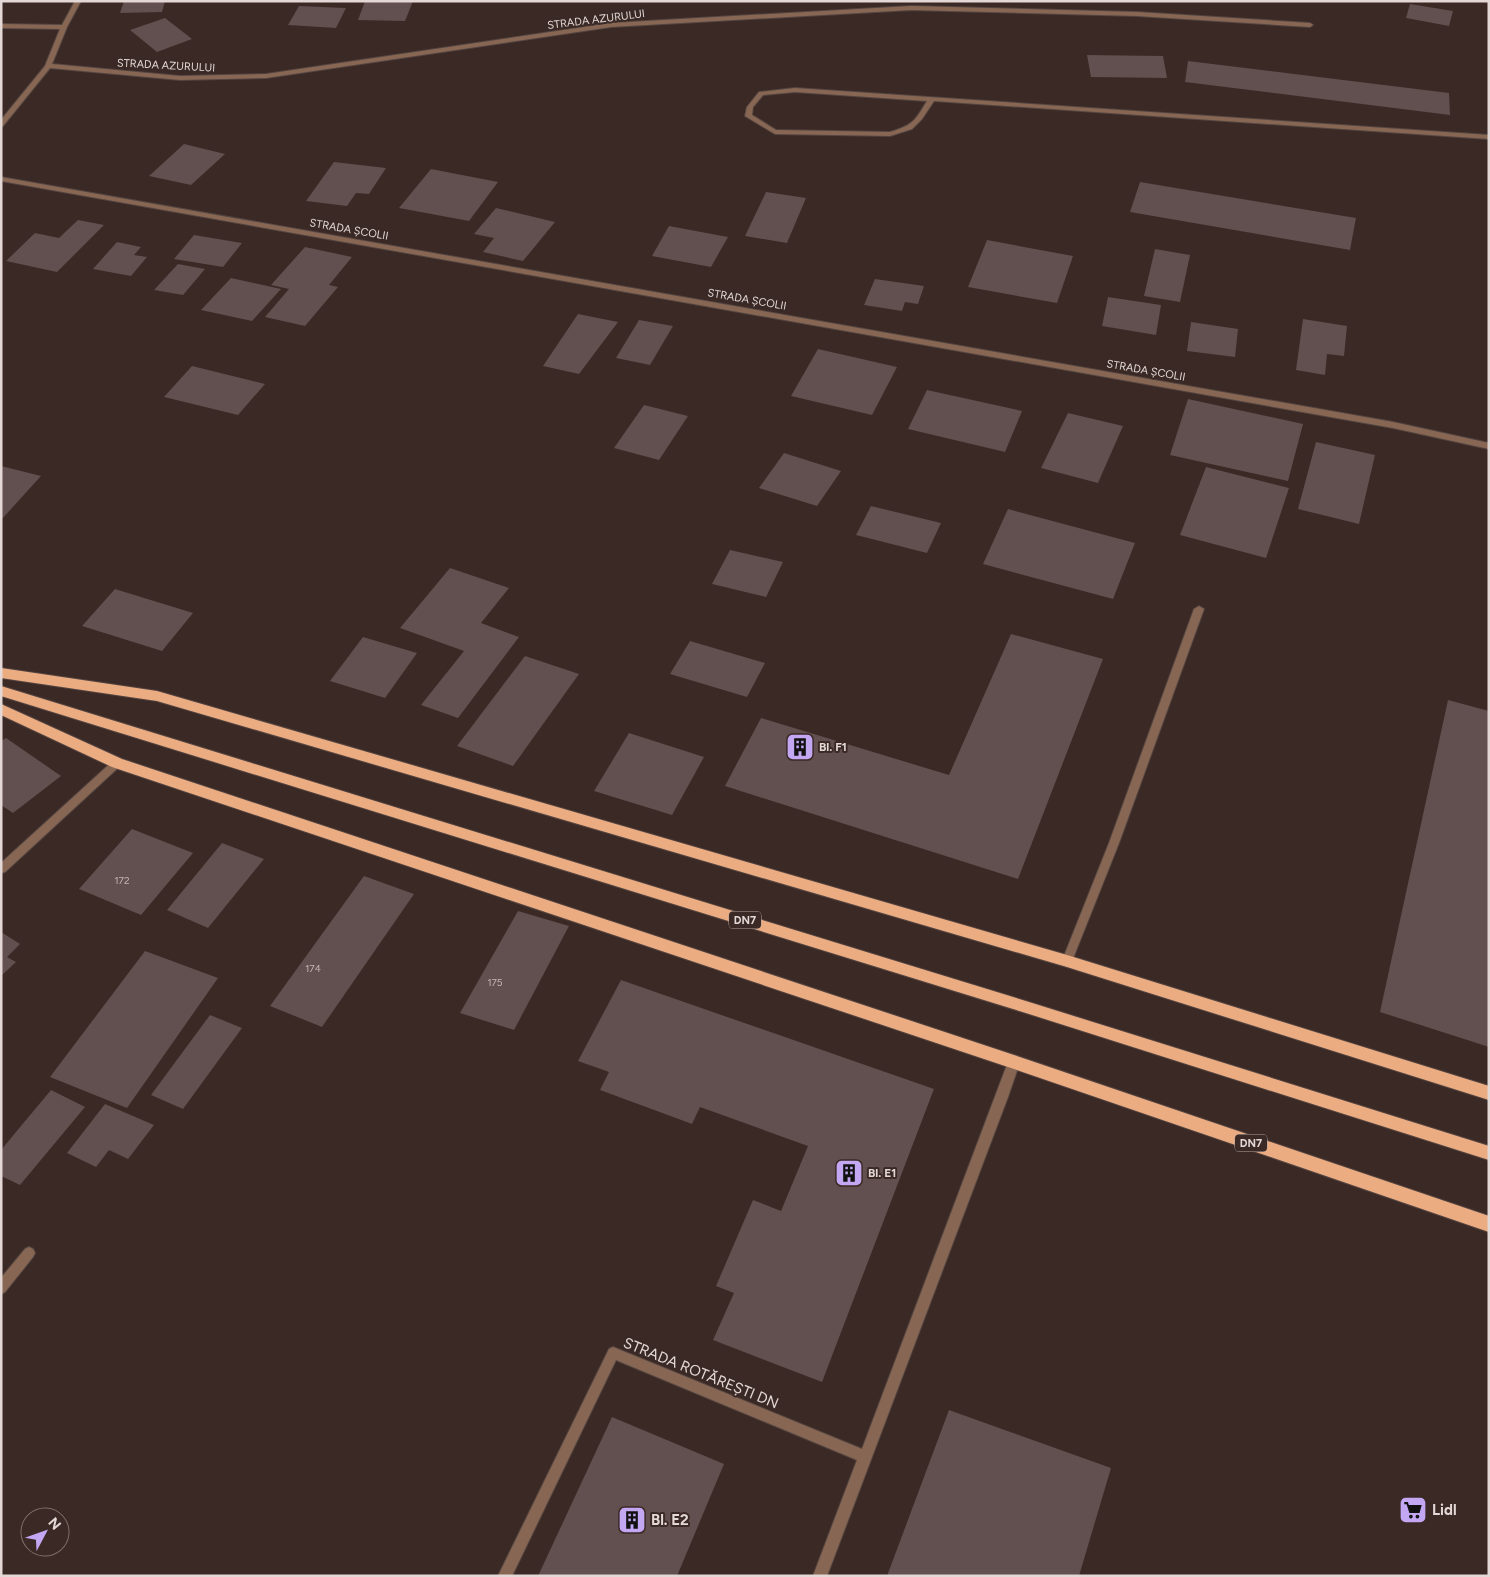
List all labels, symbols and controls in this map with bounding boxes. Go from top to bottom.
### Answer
street label: STRADA AZURULUI [546,7,646,32]
street label: STRADA AZURULUI [117,56,215,75]
street label: STRADA ȘCOLII [308,216,389,243]
street label: STRADA ȘCOLII [706,286,787,313]
street label: STRADA ȘCOLII [1105,357,1186,384]
building icon: Bl. F1 [785,732,815,762]
place label: Bl. F1 [819,740,847,754]
house number: 172 [114,874,130,887]
road number: DN7 [729,912,761,928]
house number: 174 [305,962,321,975]
house number: 175 [487,976,503,989]
road number: DN7 [1235,1134,1267,1152]
building icon: Bl. E1 [834,1158,864,1188]
place label: Bl. E1 [868,1166,896,1180]
street label: STRADA ROTĂREȘTI DN [621,1334,781,1412]
supermarket icon: Lidl [1398,1495,1428,1525]
place label: Lidl [1432,1501,1457,1519]
building icon: Bl. E2 [617,1505,647,1535]
north arrow [20,1507,70,1557]
place label: Bl. E2 [651,1511,689,1529]
text: N [44,1514,64,1533]

